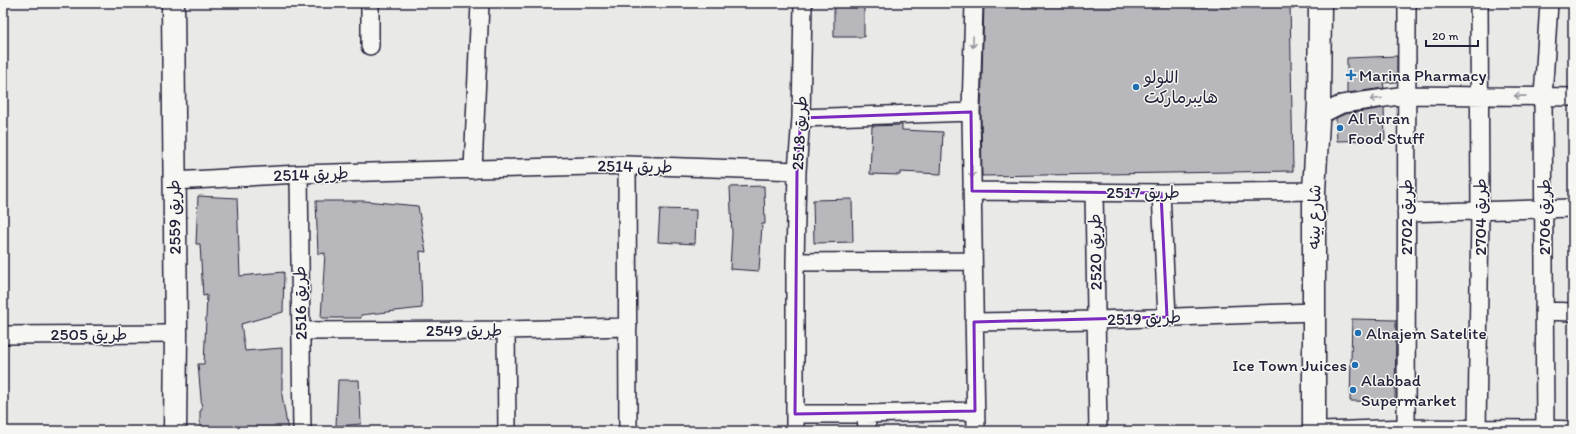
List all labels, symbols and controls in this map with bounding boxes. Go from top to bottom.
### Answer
scale bar [1426,22,1478,48]
text: 20 m [1432,29,1459,43]
one-way arrow [969,35,977,48]
place label: Marina Pharmacy [1359,65,1486,85]
place label: اللولو هايبرماركت [1143,67,1218,107]
marker: Marina Pharmacy [1346,70,1356,80]
marker: اللولو هايبرماركت [1131,82,1141,92]
one-way arrow [1514,92,1527,100]
street label: طريق 2518 [787,95,811,171]
one-way arrow [1370,95,1383,103]
place label: Al Furan Food Stuff [1348,108,1425,148]
marker: Al Furan Food Stuff [1335,123,1345,133]
street label: طريق 2514 [597,155,673,177]
street label: طريق 2514 [273,163,349,185]
one-way arrow [968,165,976,178]
street label: طريق 2704 [1470,178,1490,256]
street label: طريق 2559 [163,179,185,255]
street label: طريق 2702 [1396,179,1416,255]
street label: طريق 2706 [1534,179,1554,255]
street label: طريق 2517 [1106,182,1180,202]
street label: شارع بينه [1303,184,1327,250]
street label: طريق 2520 [1084,213,1106,291]
street label: طريق 2516 [289,266,311,340]
street label: طريق 2519 [1107,307,1181,329]
street label: طريق 2549 [426,320,502,340]
place label: Alnajem Satelite [1366,323,1487,343]
street label: طريق 2505 [51,324,127,344]
marker: Alnajem Satelite [1353,328,1363,338]
place label: Ice Town Juices [1232,355,1347,375]
marker: Ice Town Juices [1350,360,1360,370]
place label: Alabbad Supermarket [1361,370,1457,410]
marker: Alabbad Supermarket [1348,385,1358,395]

